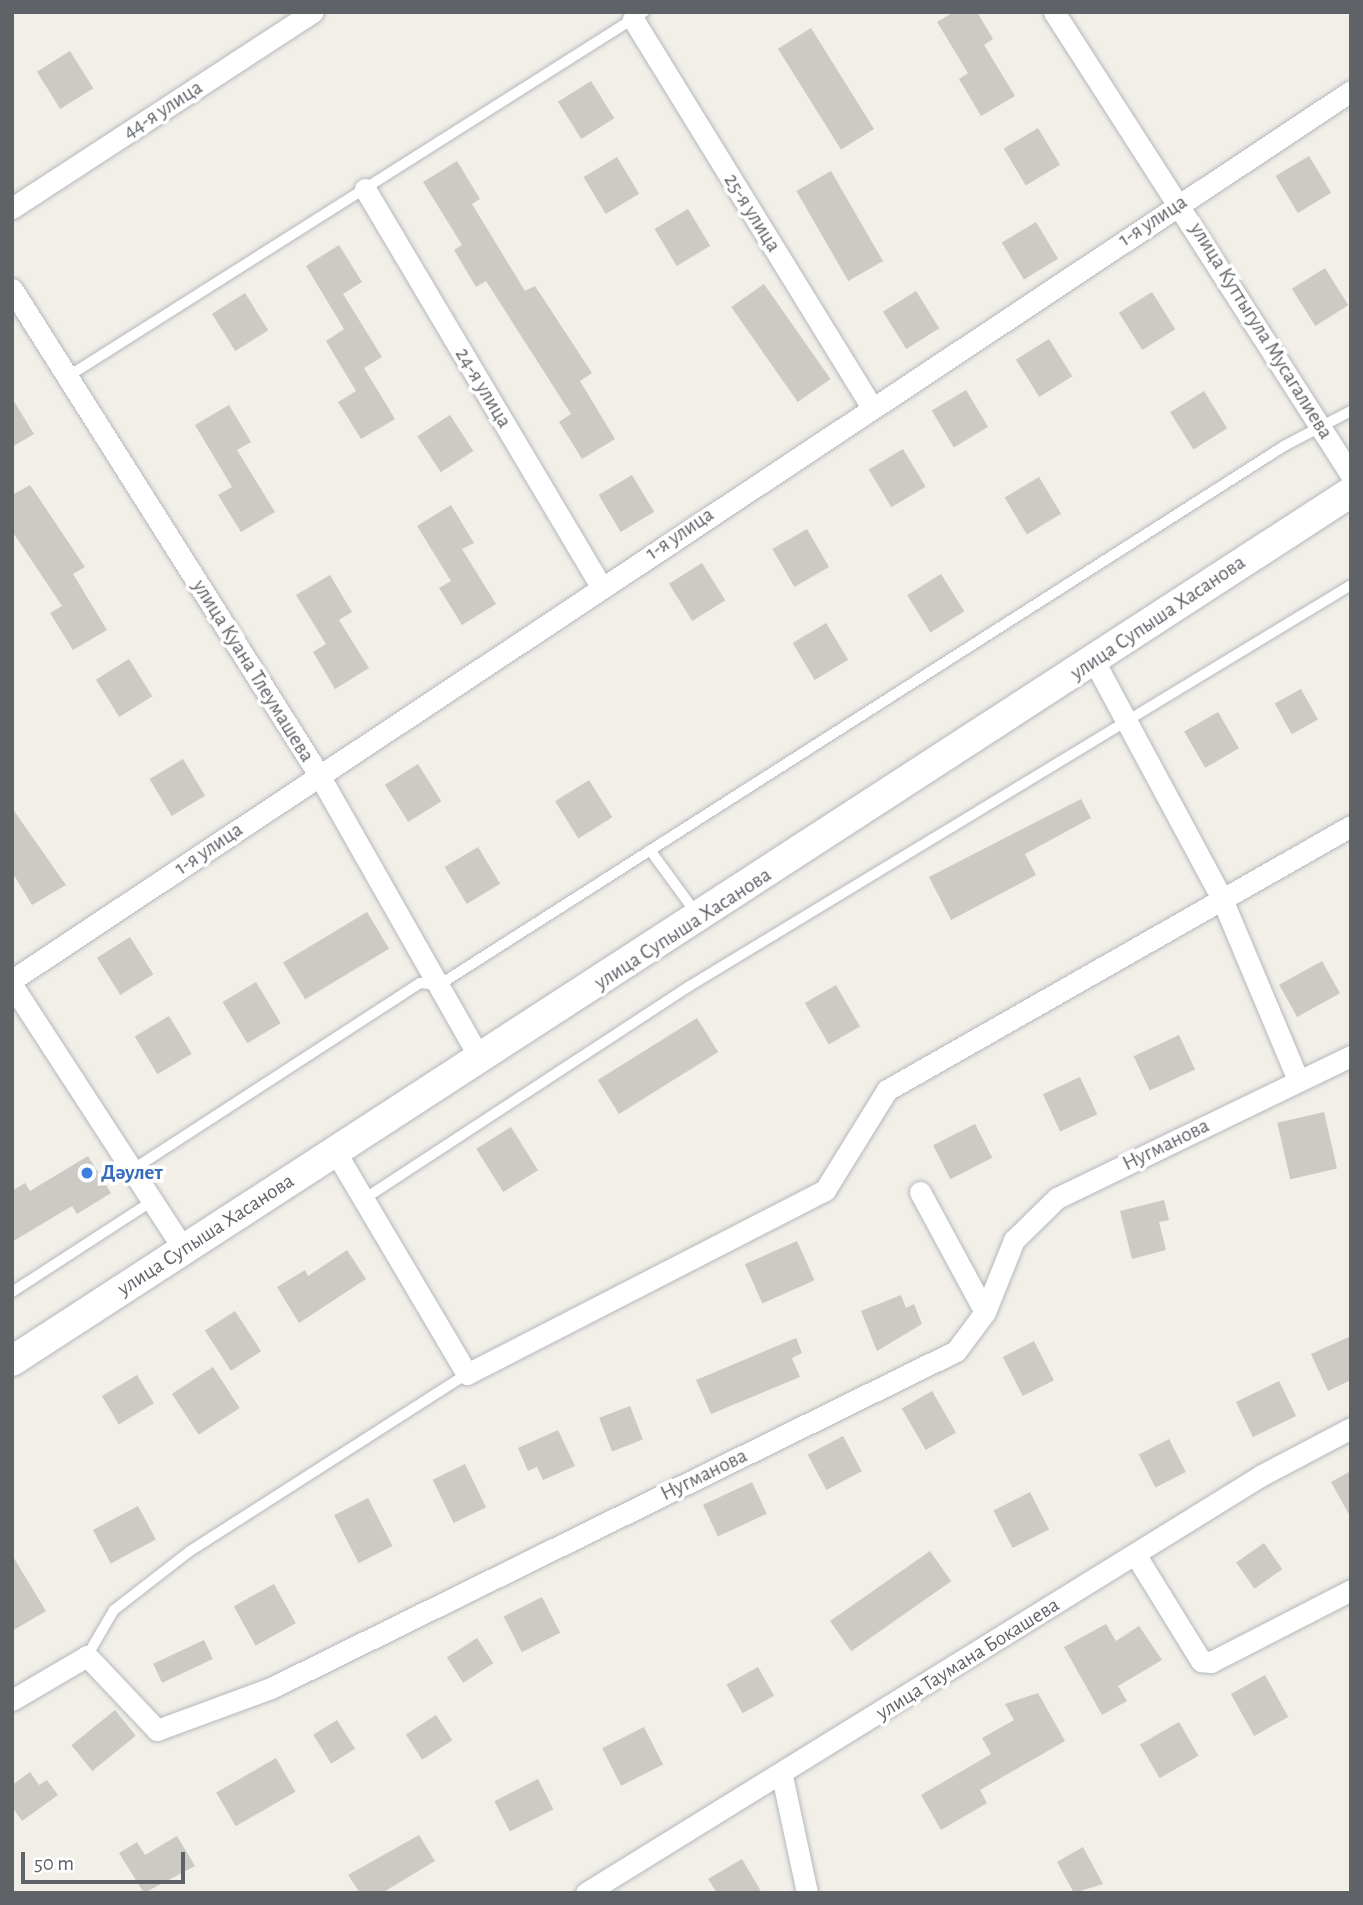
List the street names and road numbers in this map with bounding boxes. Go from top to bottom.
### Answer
street label: 44-я улица [119,75,207,145]
street label: 25-я улица [718,169,786,257]
street label: 1-я улица [1114,190,1192,252]
street label: улица Куттыгула Мусагалиева [1184,218,1338,444]
street label: 24-я улица [449,343,517,433]
street label: 1-я улица [641,502,719,566]
street label: улица Супыша Хасанова [1066,550,1250,686]
street label: улица Куана Тлеумашева [187,575,319,767]
street label: 1-я улица [170,817,248,881]
street label: улица Супыша Хасанова [590,862,776,996]
street label: Нугманова [1119,1113,1213,1177]
street label: улица Супыша Хасанова [113,1168,299,1302]
street label: Нугманова [657,1443,751,1507]
street label: улица Таумана Бокашева [872,1592,1064,1726]

